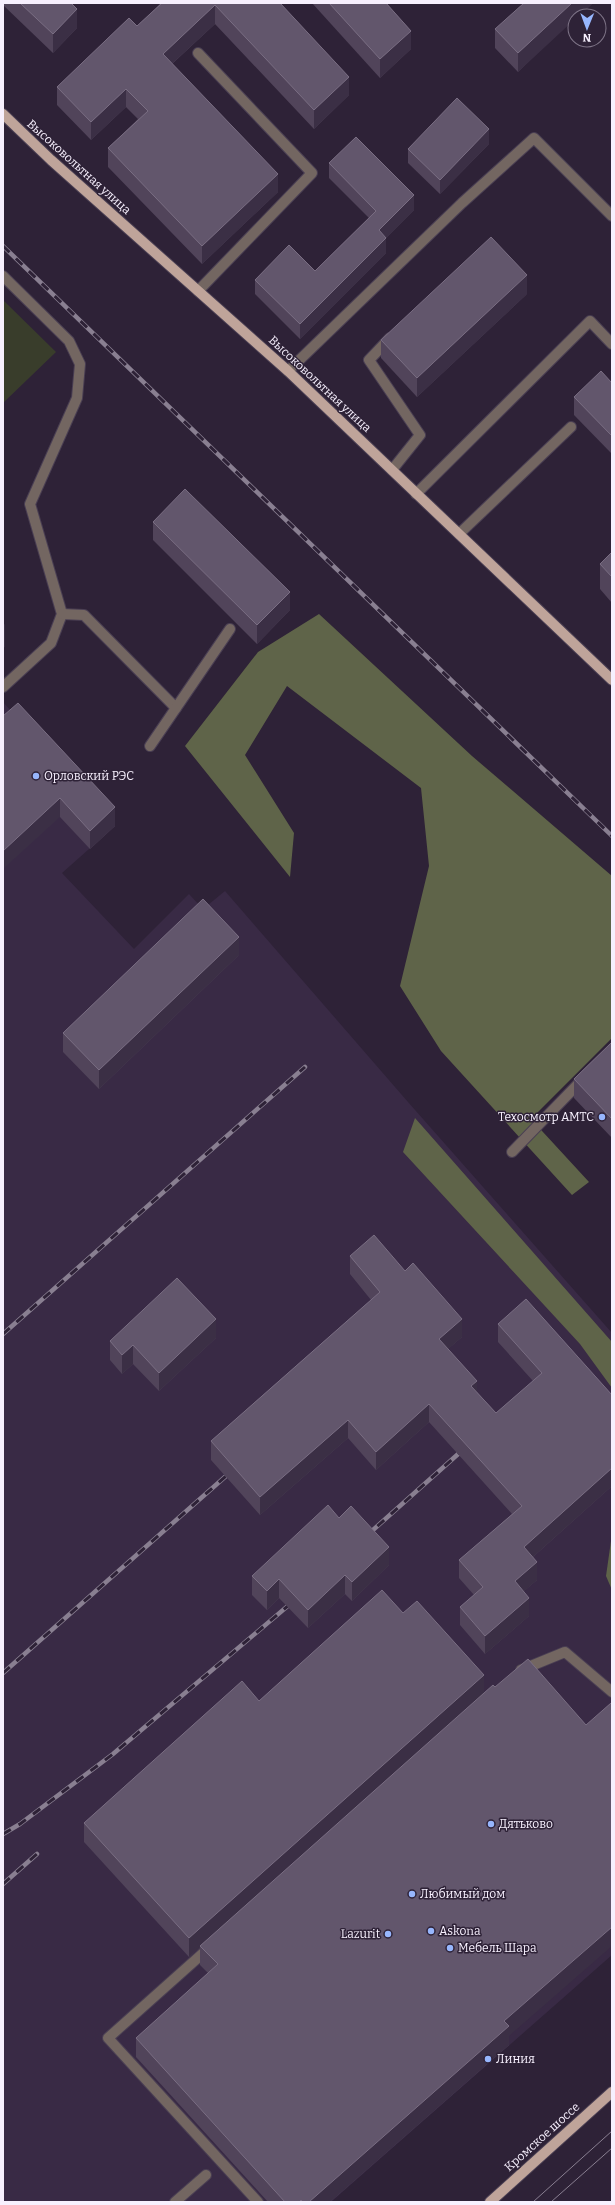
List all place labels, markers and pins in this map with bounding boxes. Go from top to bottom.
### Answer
place label: Орловский РЭС [44,769,134,783]
marker: Орловский РЭС [31,771,41,781]
place label: Техосмотр АМТС [498,1110,594,1124]
marker: Техосмотр АМТС [597,1112,607,1122]
place label: Дятьково [499,1817,553,1831]
marker: Дятьково [486,1819,496,1829]
place label: Любимый дом [420,1887,505,1901]
marker: Любимый дом [407,1889,417,1899]
place label: Askona [439,1924,481,1938]
marker: Askona [426,1926,436,1936]
place label: Lazurit [341,1927,381,1941]
marker: Lazurit [383,1929,393,1939]
place label: Мебель Шара [458,1941,537,1955]
marker: Мебель Шара [445,1943,455,1953]
place label: Линия [496,2052,535,2066]
marker: Линия [483,2054,493,2064]

